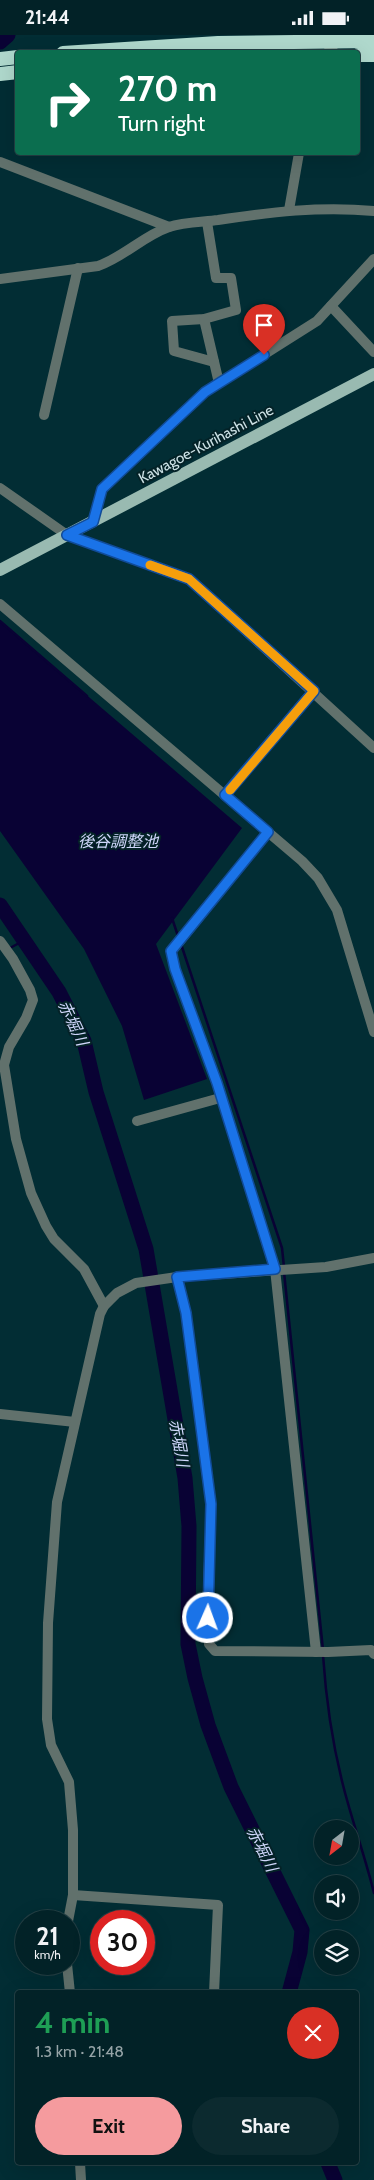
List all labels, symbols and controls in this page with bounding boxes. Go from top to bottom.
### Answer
text: 21:44 [25,6,70,29]
text: 270 m [118,67,217,110]
icon: right [35,70,100,135]
text: Turn right [118,110,205,137]
pin [243,304,285,355]
icon: arrive [250,311,278,339]
street label: Kawagoe-Kurihashi Line [135,401,277,487]
water label: 後谷調整池 [78,832,160,851]
water label: 赤堀川 [54,997,93,1051]
water label: 赤堀川 [165,1418,193,1470]
position arrow [181,1591,233,1643]
north arrow [314,1820,359,1865]
map controls [314,1820,359,1975]
water label: 赤堀川 [243,1823,282,1876]
button: sound [314,1875,359,1920]
speed limit sign: 30 [90,1910,155,1975]
text: 21 [36,1921,59,1951]
button: layers [314,1930,359,1975]
text: km/h [34,1947,61,1962]
text: 4 min [35,2004,110,2041]
button: close [287,2007,339,2059]
text: 1.3 km · 21:48 [35,2042,124,2061]
button: Exit [35,2097,182,2155]
button: Share [192,2097,339,2155]

